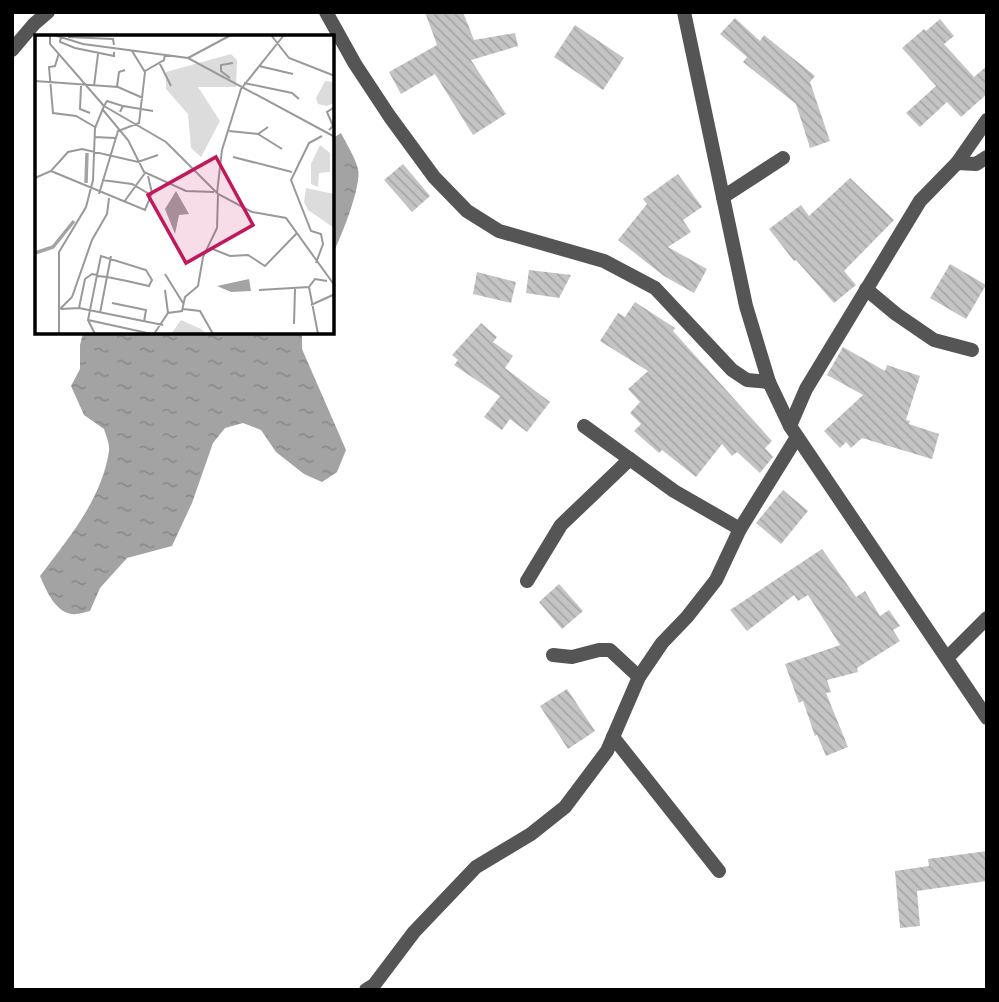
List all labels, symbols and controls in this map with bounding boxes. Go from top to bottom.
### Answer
inset map [35,35,334,334]

